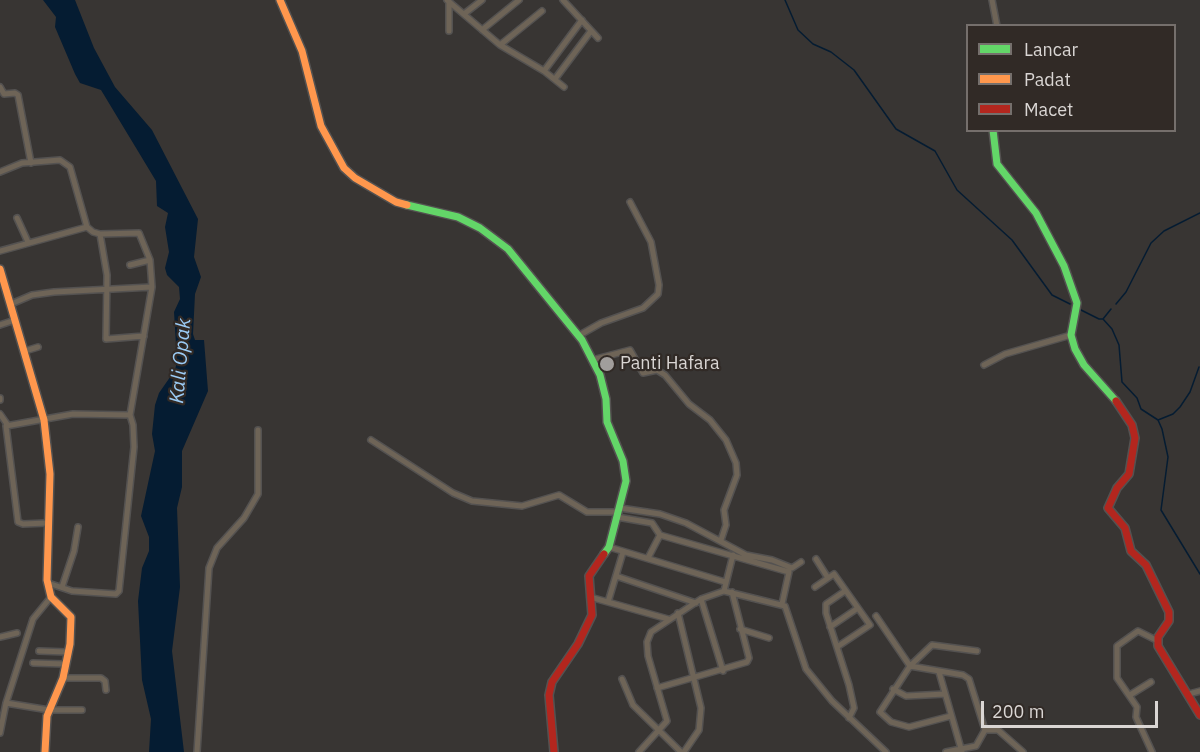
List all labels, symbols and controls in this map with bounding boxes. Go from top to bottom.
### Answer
legend [966,24,1176,132]
text: Lancar [1024,38,1078,61]
text: Padat [1024,68,1071,91]
text: Macet [1024,98,1073,121]
water label: Kali Opak [165,317,197,405]
place label: Panti Hafara [620,353,720,375]
marker: Panti Hafara [598,355,616,373]
scale bar [984,689,1161,727]
text: 200 m [992,700,1044,723]

